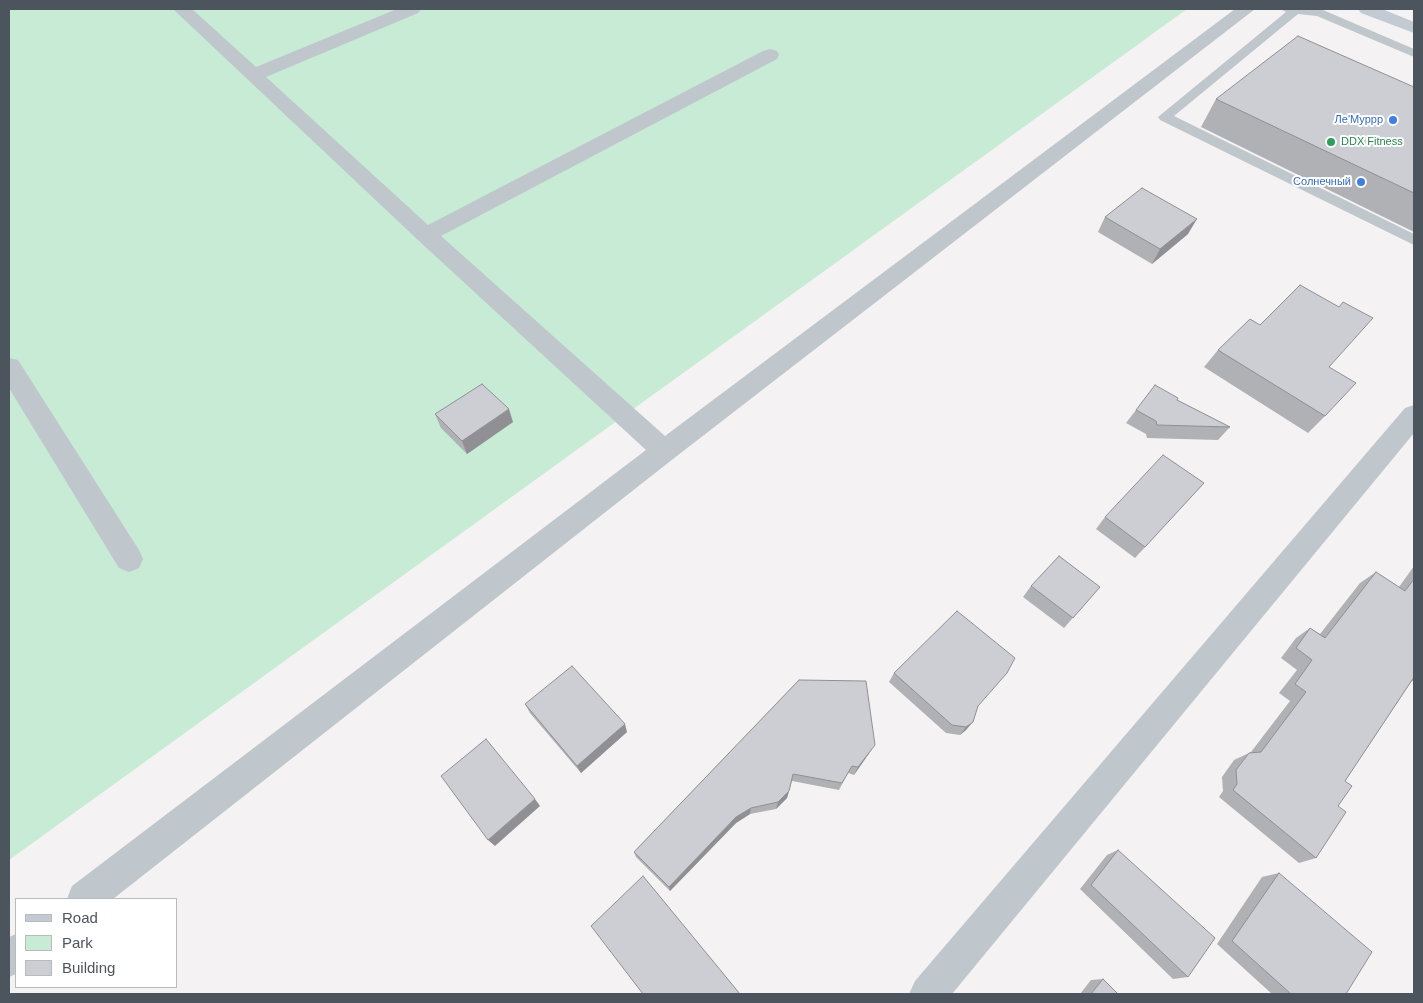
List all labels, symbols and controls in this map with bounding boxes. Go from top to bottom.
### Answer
place label: Ле'Муррр [1335,113,1383,127]
marker: Ле'Муррр [1387,114,1399,126]
place label: DDX Fitness [1341,135,1403,149]
marker: DDX Fitness [1325,136,1337,148]
place label: Солнечный [1293,175,1351,189]
marker: Солнечный [1355,176,1367,188]
legend [15,898,178,988]
text: Road [62,909,98,926]
text: Park [62,934,93,951]
text: Building [62,959,115,976]

